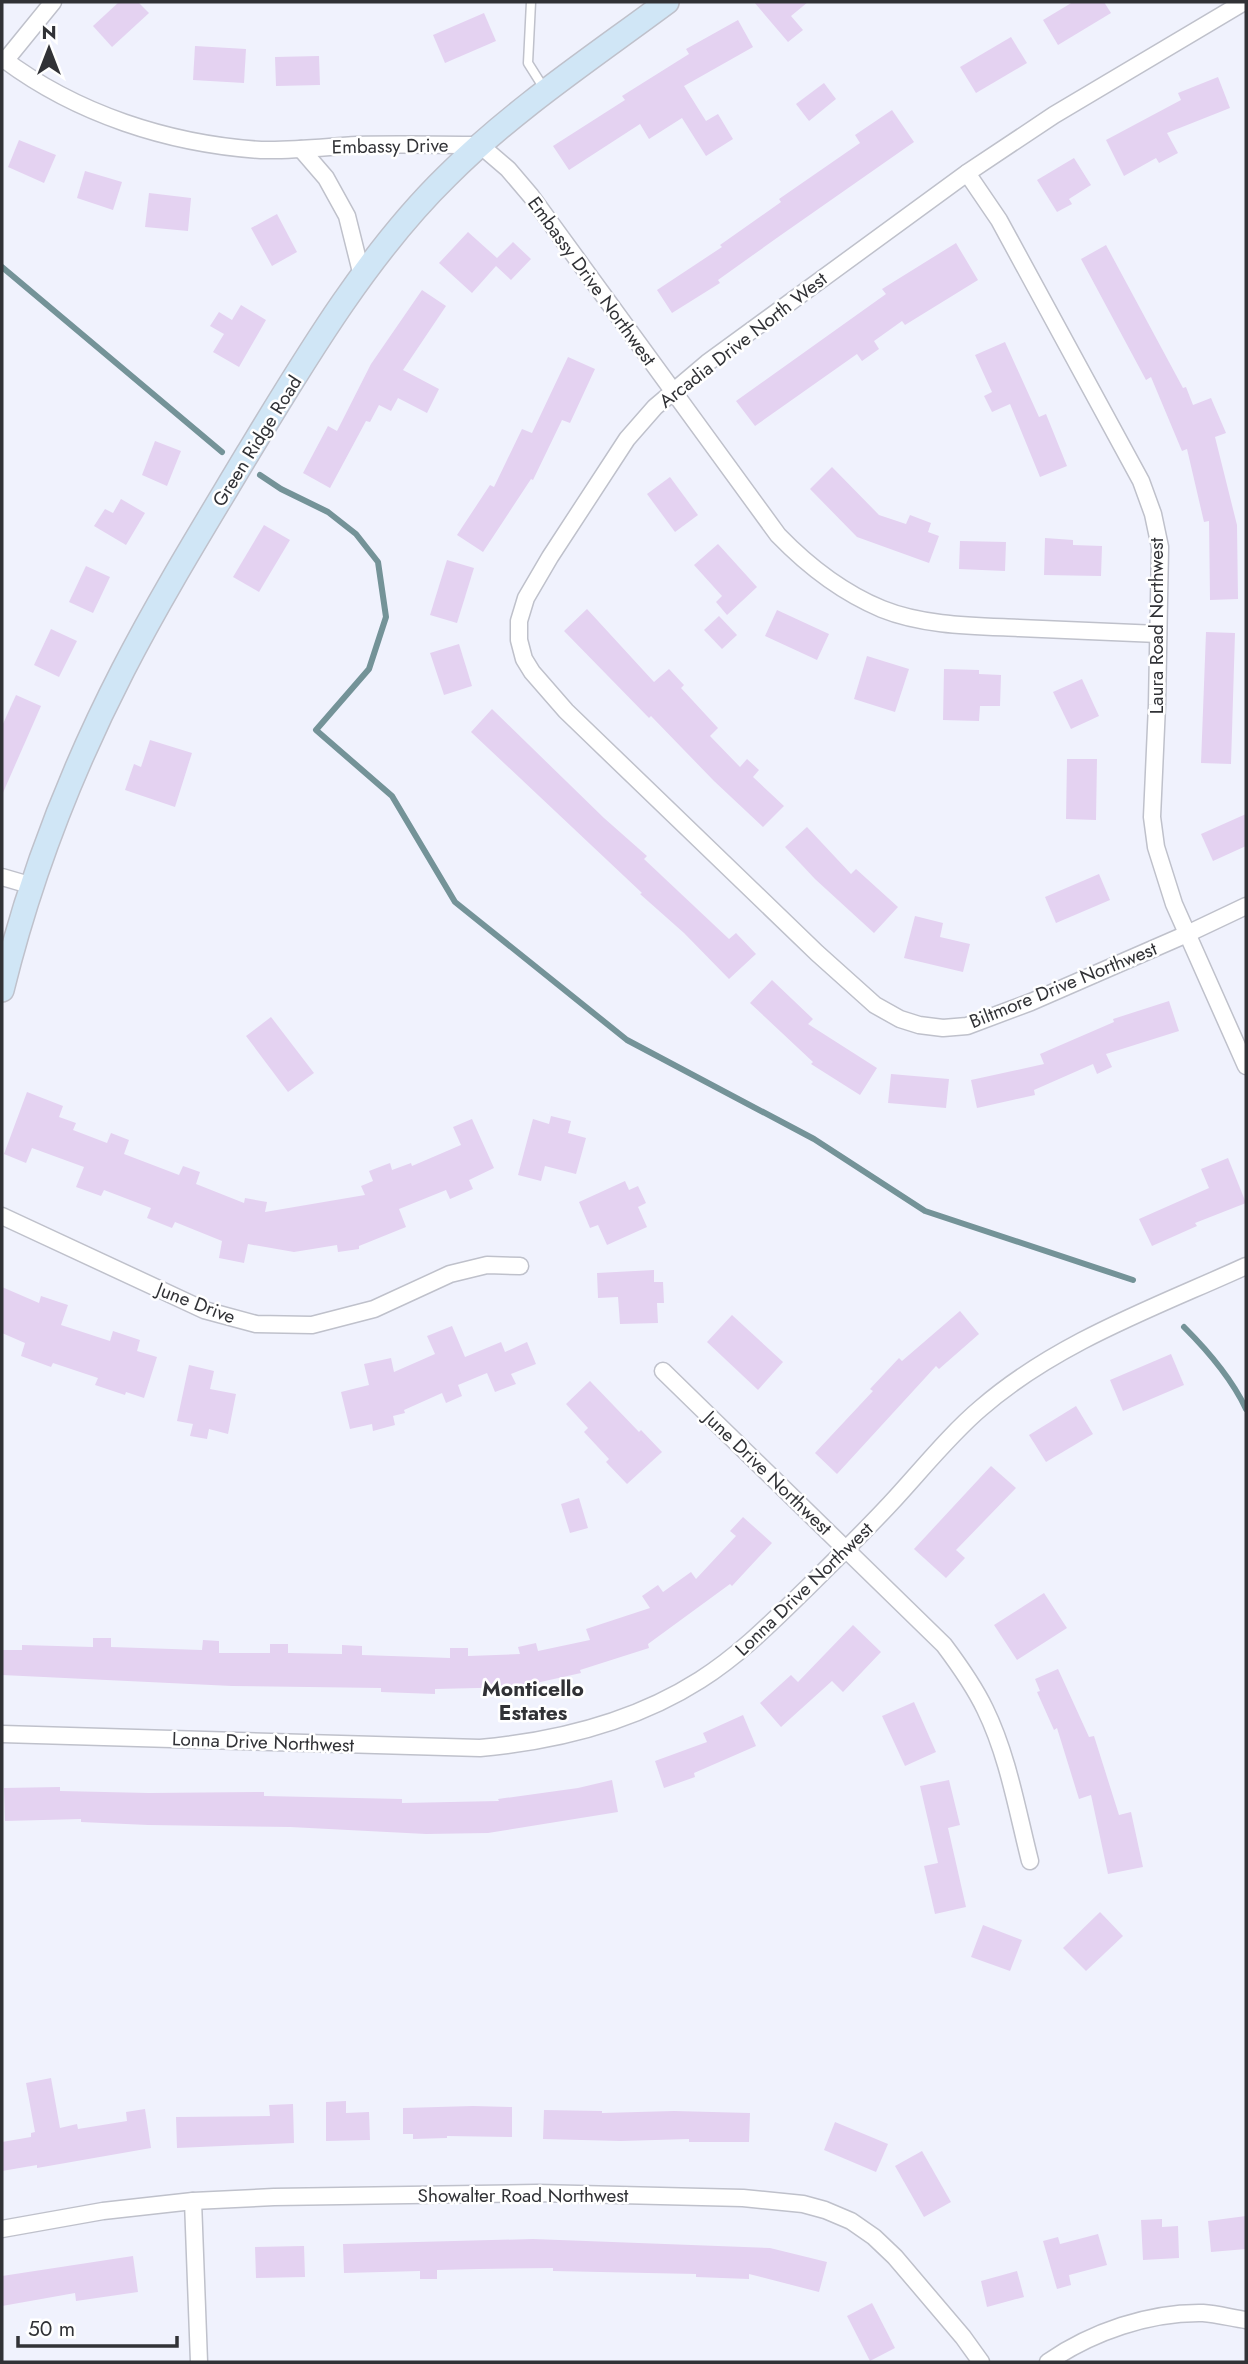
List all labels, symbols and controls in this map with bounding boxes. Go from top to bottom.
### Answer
north arrow [14,14,84,84]
text: N [41,19,57,46]
street label: Embassy Drive [331,131,449,161]
street label: Embassy Drive Northwest [521,191,663,371]
street label: Arcadia Drive North West [653,265,833,414]
street label: Green Ridge Road [206,370,308,512]
street label: Laura Road Northwest [1143,537,1170,714]
street label: Biltmore Drive Northwest [965,935,1161,1035]
street label: June Drive [150,1275,239,1330]
street label: June Drive Northwest [696,1403,838,1542]
street label: Lonna Drive Northwest [729,1516,879,1662]
district label: Monticello Estates [482,1674,584,1728]
street label: Lonna Drive Northwest [171,1725,355,1759]
street label: Showalter Road Northwest [418,2182,629,2209]
scale bar [18,2304,177,2348]
text: 50 m [28,2314,75,2344]

